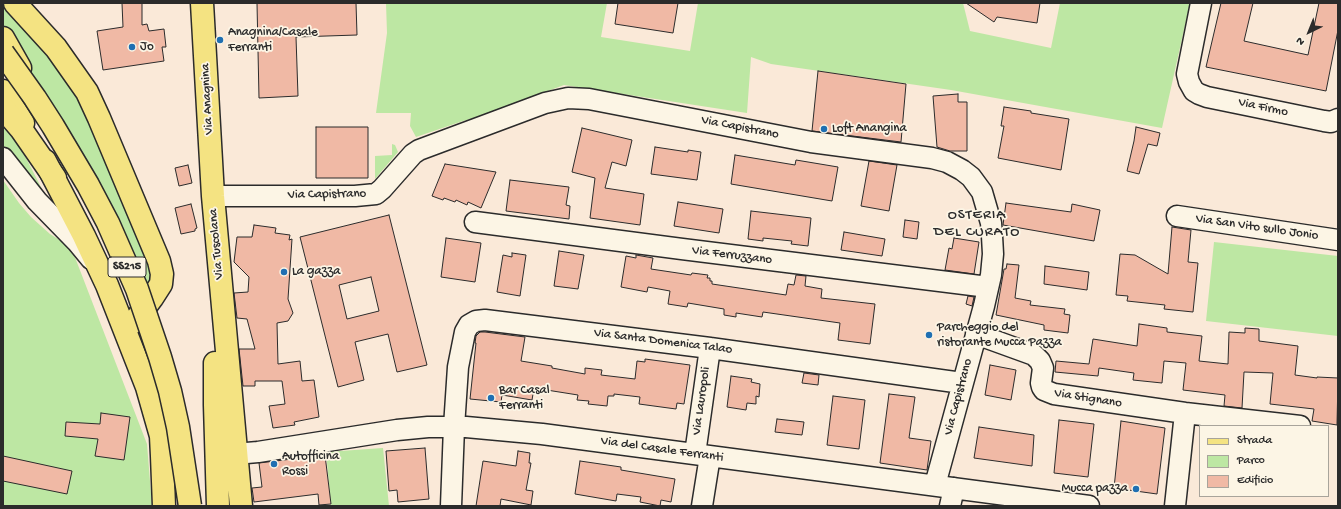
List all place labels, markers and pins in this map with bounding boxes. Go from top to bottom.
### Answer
place label: Anagnina/Casale Ferranti [228,25,318,56]
marker: Anagnina/Casale Ferranti [215,35,225,45]
place label: Jo [140,39,154,55]
marker: Jo [127,42,137,52]
place label: Loft Anangina [832,121,907,137]
marker: Loft Anangina [819,124,829,134]
place label: La gazza [292,264,340,280]
marker: La gazza [279,267,289,277]
place label: Parcheggio del ristorante Mucca Pazza [937,320,1062,351]
marker: Parcheggio del ristorante Mucca Pazza [924,330,934,340]
place label: Bar Casal Ferranti [499,383,550,414]
marker: Bar Casal Ferranti [486,393,496,403]
place label: Autofficina Rossi [282,449,339,480]
marker: Autofficina Rossi [269,459,279,469]
place label: Mucca pazza [1061,481,1128,497]
marker: Mucca pazza [1131,484,1141,494]

